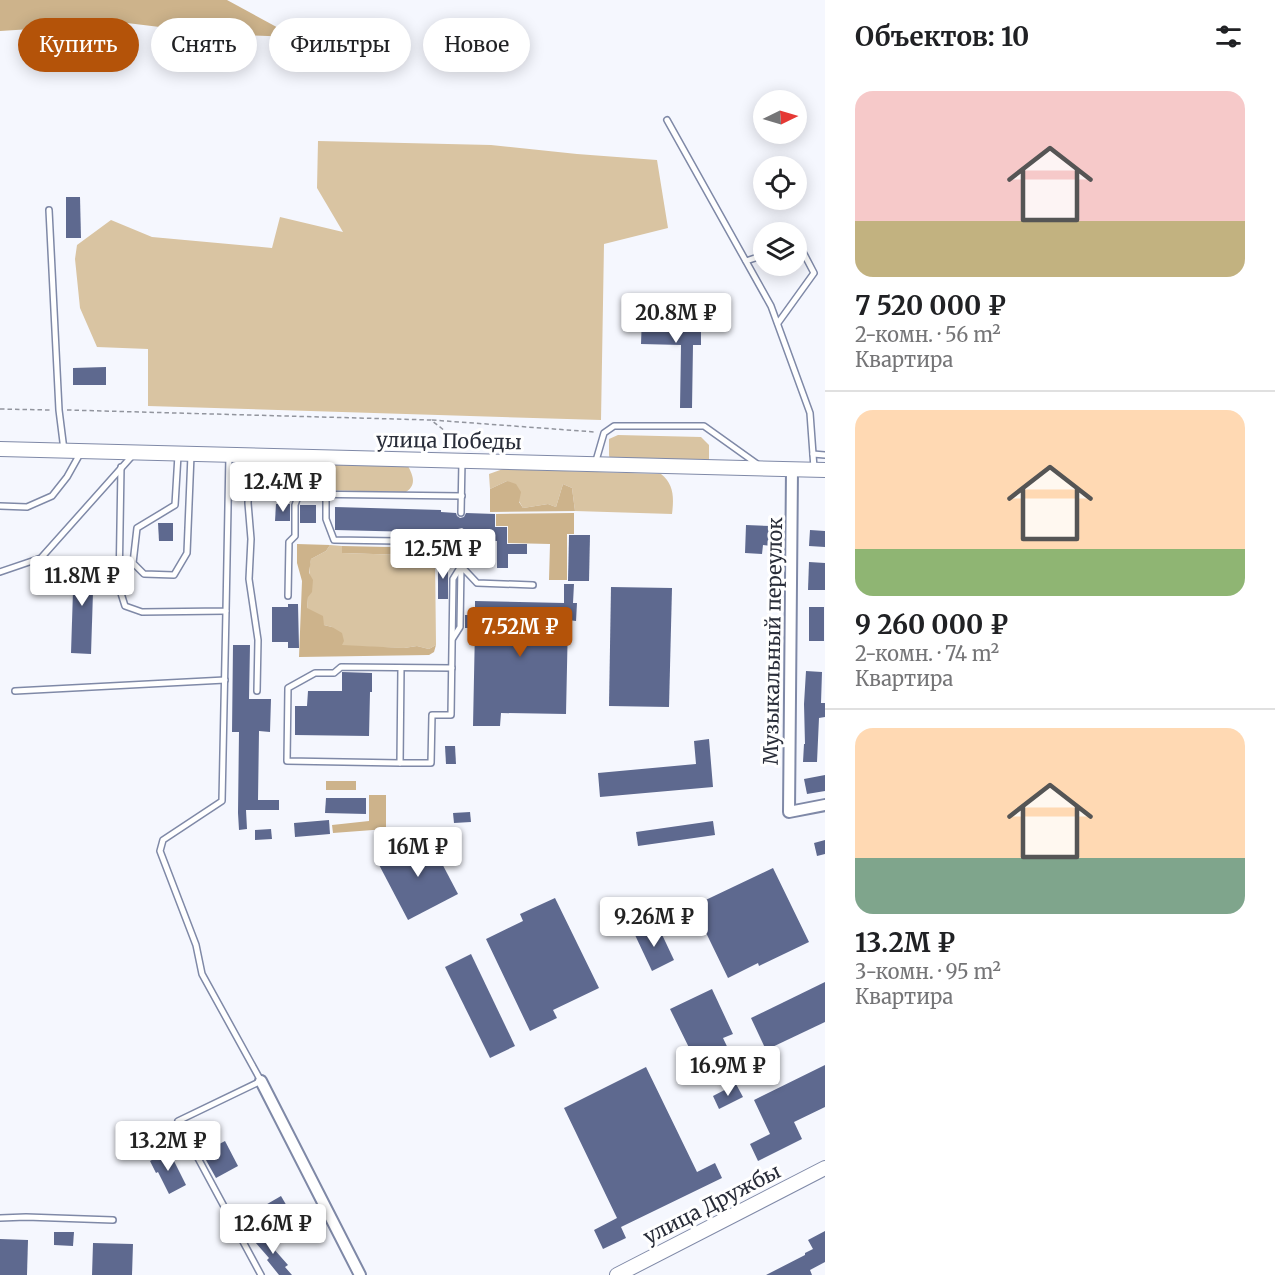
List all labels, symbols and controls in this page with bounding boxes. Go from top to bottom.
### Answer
chip: Купить [18,18,139,72]
chip: Снять [151,18,257,72]
chip: Фильтры [269,18,411,72]
chip: Новое [423,18,530,72]
text: Объектов: 10 [855,20,1029,53]
icon: filters [1212,20,1245,53]
north arrow [753,90,807,144]
map controls [753,90,807,276]
icon: home [996,130,1104,238]
button: locate [753,156,807,210]
button: layers [753,222,807,276]
text: 7 520 000 ₽ [855,289,1006,322]
pin: 20.8M ₽ [621,293,731,344]
text: 20.8M ₽ [635,300,717,325]
text: 2-комн. · 56 m² [855,322,1001,347]
text: Квартира [855,347,953,372]
street label: улица Победы [376,427,522,454]
icon: home [996,449,1104,557]
pin: 12.4M ₽ [228,462,338,513]
text: 12.4M ₽ [244,469,322,494]
street label: Музыкальный переулок [758,517,787,765]
pin: 12.5M ₽ [388,529,498,580]
text: 12.5M ₽ [404,536,482,561]
pin: 11.8M ₽ [27,556,137,607]
text: 11.8M ₽ [44,563,120,588]
pin: 7.52M ₽ [465,607,575,658]
text: 9 260 000 ₽ [855,608,1008,641]
text: 7.52M ₽ [481,614,559,639]
text: 2-комн. · 74 m² [855,641,999,666]
text: Квартира [855,666,953,691]
icon: home [996,767,1104,875]
pin: 16M ₽ [376,827,460,878]
text: 16M ₽ [388,834,448,859]
pin: 9.26M ₽ [599,897,709,948]
text: 9.26M ₽ [614,904,694,929]
text: 13.2M ₽ [855,926,955,959]
text: 3-комн. · 95 m² [855,959,1001,984]
text: Квартира [855,984,953,1009]
pin: 16.9M ₽ [673,1046,783,1097]
text: 16.9M ₽ [690,1053,766,1078]
pin: 13.2M ₽ [113,1121,223,1172]
text: 13.2M ₽ [129,1128,207,1153]
street label: улица Дружбы [639,1158,785,1249]
pin: 12.6M ₽ [218,1204,328,1255]
text: 12.6M ₽ [234,1211,312,1236]

